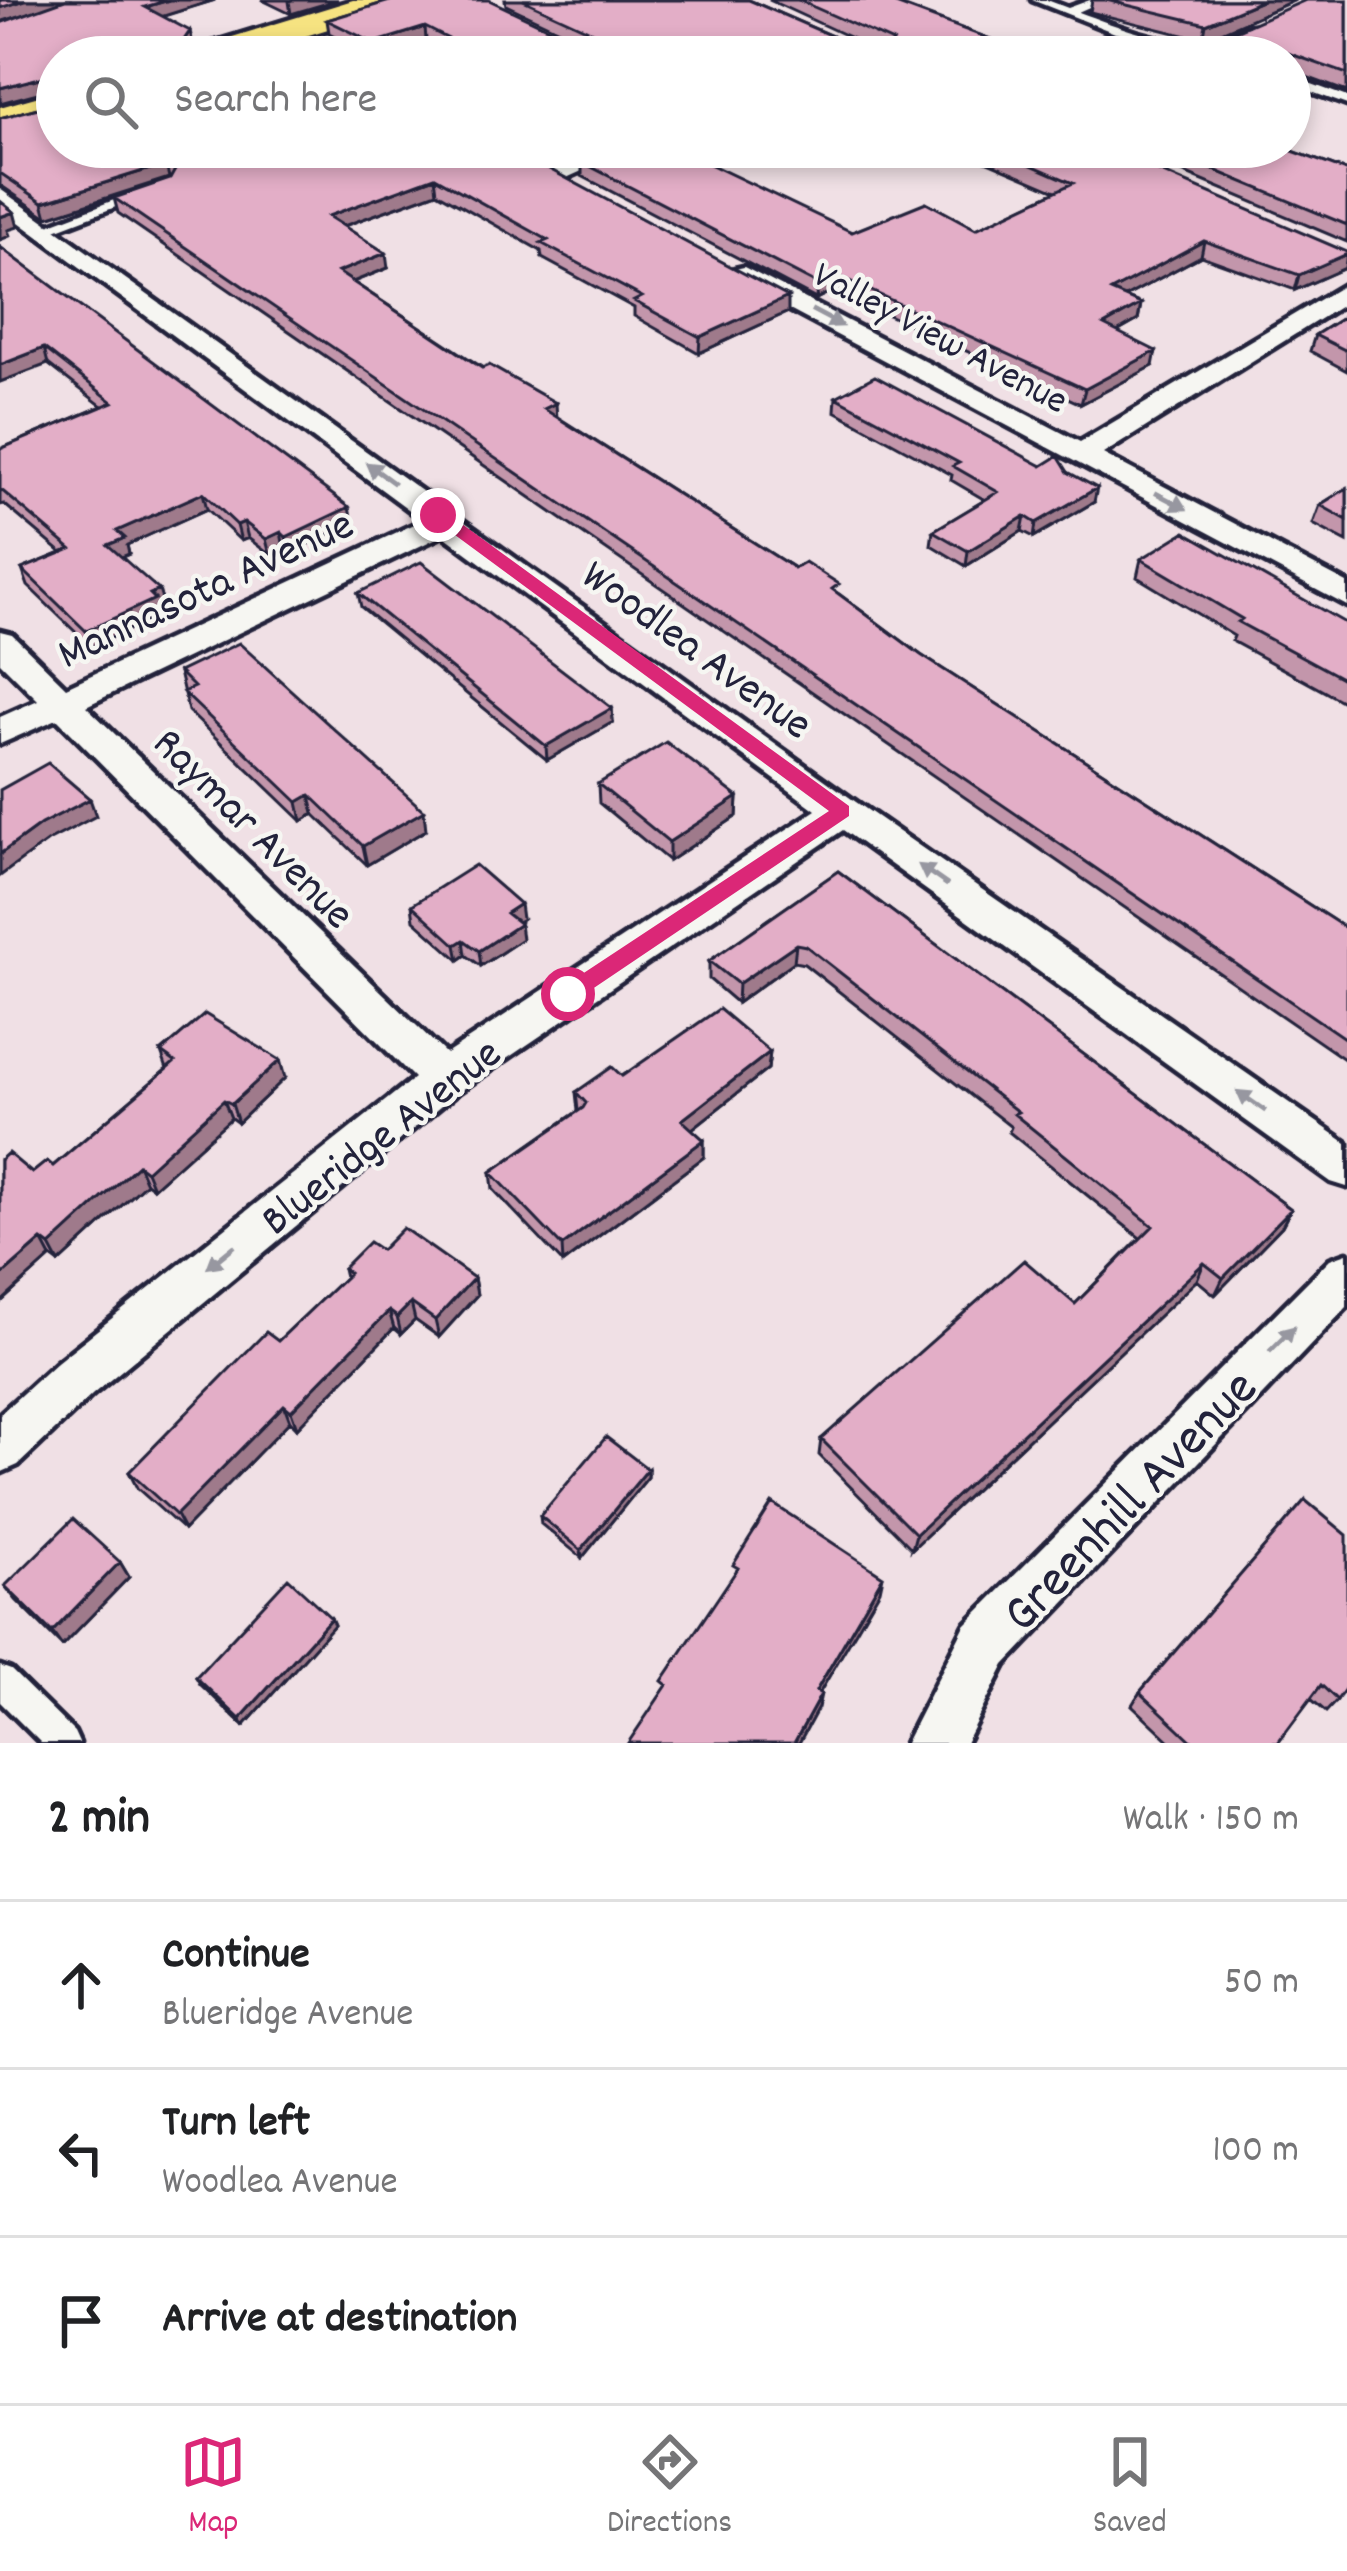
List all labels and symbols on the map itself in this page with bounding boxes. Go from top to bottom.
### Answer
street label: Valley View Avenue [802,250,1076,431]
one-way arrow [809,308,844,328]
one-way arrow [364,461,396,485]
route end [411,488,465,542]
one-way arrow [1154,490,1189,511]
street label: Mannasota Avenue [48,496,366,689]
street label: Woodlea Avenue [566,547,824,758]
street label: Raymar Avenue [135,715,367,947]
one-way arrow [917,864,949,887]
route start [541,967,595,1021]
street label: Blueridge Avenue [249,1025,517,1254]
one-way arrow [1236,1089,1268,1113]
one-way arrow [206,1244,237,1269]
one-way arrow [1267,1325,1296,1353]
street label: Greenhill Avenue [987,1355,1279,1653]

